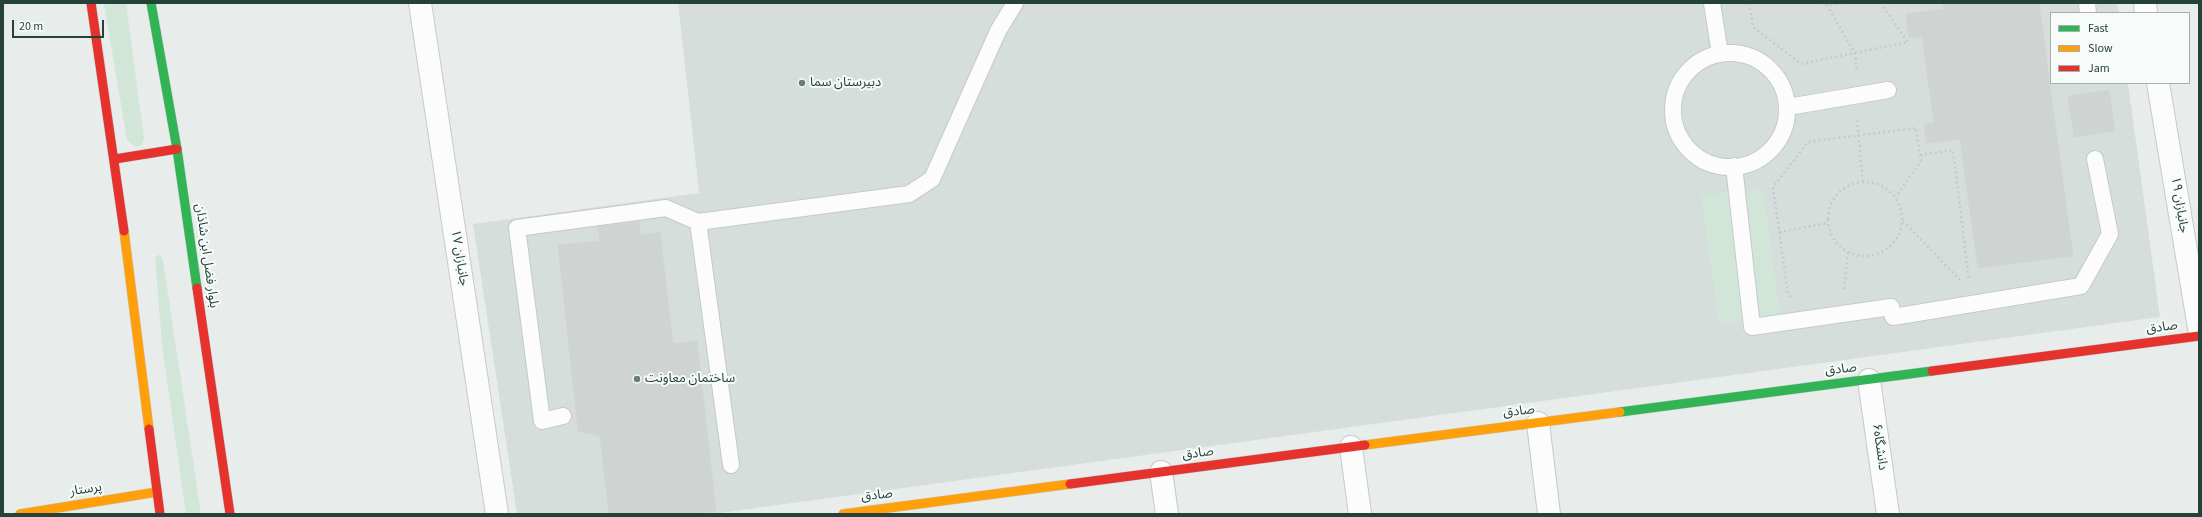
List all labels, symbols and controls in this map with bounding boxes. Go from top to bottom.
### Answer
scale bar [14,12,106,38]
legend [2050,12,2190,84]
text: 20 m [19,18,43,35]
text: Fast [2088,20,2108,37]
text: Slow [2088,40,2113,57]
text: Jam [2088,60,2110,77]
place label: دبیرستان سما [810,75,881,91]
marker: دبیرستان سما [797,78,807,88]
street label: جانبازان ۱۹ [2167,176,2191,234]
street label: بلوار فضل ابن شاذان [191,203,221,309]
street label: جانبازان ۱۷ [447,229,471,287]
street label: صادق [2145,318,2179,338]
street label: صادق [1824,360,1858,380]
place label: ساختمان معاونت [645,371,735,387]
marker: ساختمان معاونت [632,374,642,384]
street label: صادق [1502,402,1536,422]
street label: دانشگاه۶ [1868,423,1890,471]
street label: صادق [1181,444,1215,464]
street label: پرستار [69,480,103,500]
street label: صادق [860,486,894,506]

